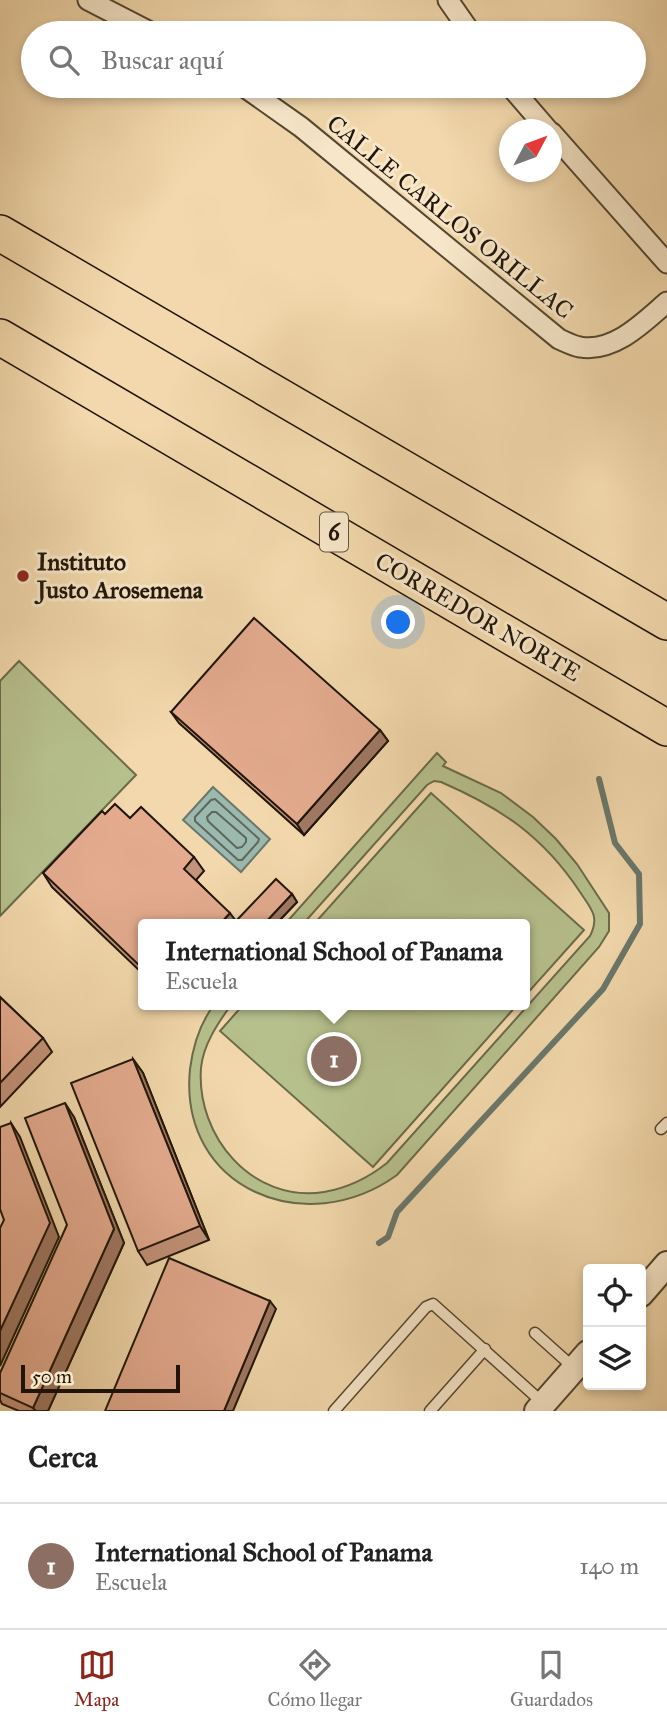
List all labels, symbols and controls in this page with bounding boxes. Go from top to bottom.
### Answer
search box [21,21,646,98]
icon: search [45,41,83,79]
text: Buscar aquí [101,44,223,76]
street label: CALLE CARLOS ORILLAC [321,108,579,326]
north arrow [499,119,562,182]
road number: 6 [320,512,348,552]
street label: CORREDOR NORTE [370,546,586,688]
place label: Instituto Justo Arosemena [34,547,204,605]
marker: Instituto Justo Arosemena [15,568,31,584]
your location [381,605,415,639]
popup [138,919,530,1010]
text: International School of Panama [165,935,503,967]
text: Escuela [165,967,238,995]
pin: 1 [311,1033,357,1085]
map controls [583,1264,646,1390]
button: locate [583,1264,646,1327]
button: layers [583,1327,646,1390]
scale bar [21,1362,180,1394]
text: 50 m [32,1365,72,1388]
text: Cerca [28,1439,97,1475]
text: International School of Panama [95,1536,432,1568]
text: 1 [46,1552,56,1580]
text: 140 m [579,1552,639,1580]
text: Escuela [95,1568,167,1596]
tab: Mapa [74,1646,119,1711]
tab: Cómo llegar [267,1646,362,1711]
tab: Guardados [510,1646,593,1711]

